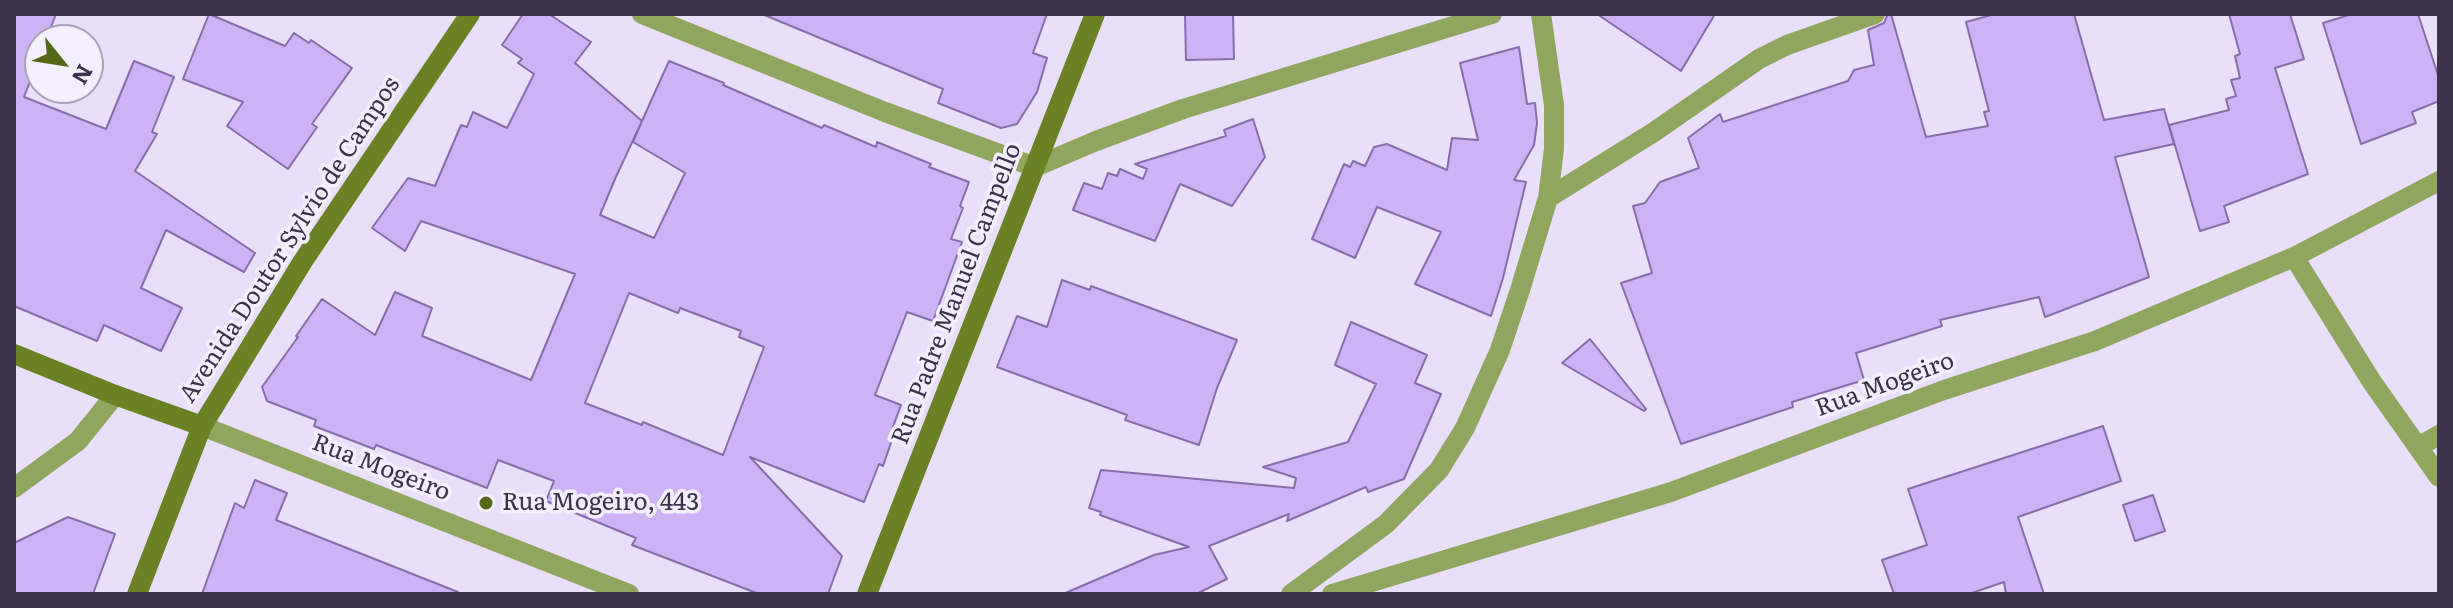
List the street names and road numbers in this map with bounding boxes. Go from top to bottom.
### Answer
street label: Avenida Doutor Sylvio de Campos [174,72,406,408]
street label: Rua Padre Manuel Campello [886,139,1028,449]
street label: Rua Mogeiro [1812,347,1958,423]
street label: Rua Mogeiro [308,428,454,508]

